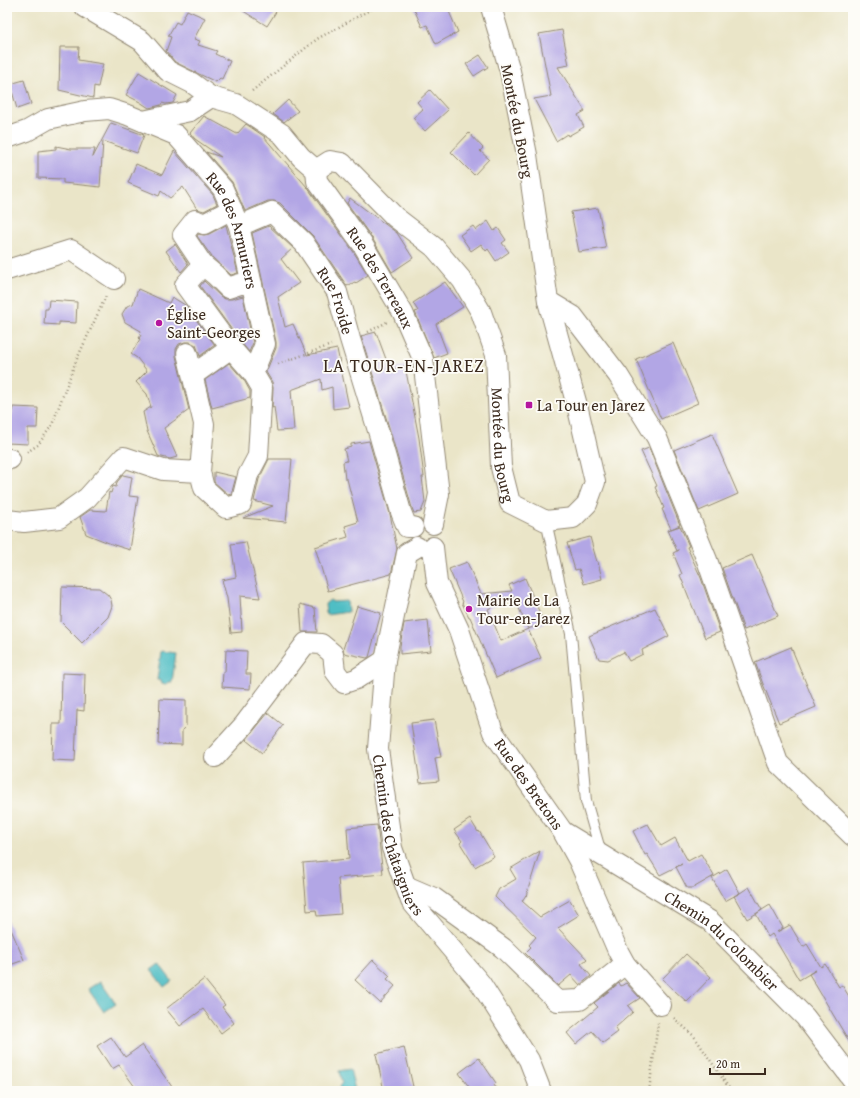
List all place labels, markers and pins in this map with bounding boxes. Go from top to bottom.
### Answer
place label: Église Saint-Georges [167,302,261,344]
marker: Église Saint-Georges [154,318,164,328]
place label: La Tour en Jarez [537,393,645,417]
marker: La Tour en Jarez [524,400,534,410]
place label: Mairie de La Tour-en-Jarez [477,588,570,630]
marker: Mairie de La Tour-en-Jarez [464,604,474,614]

